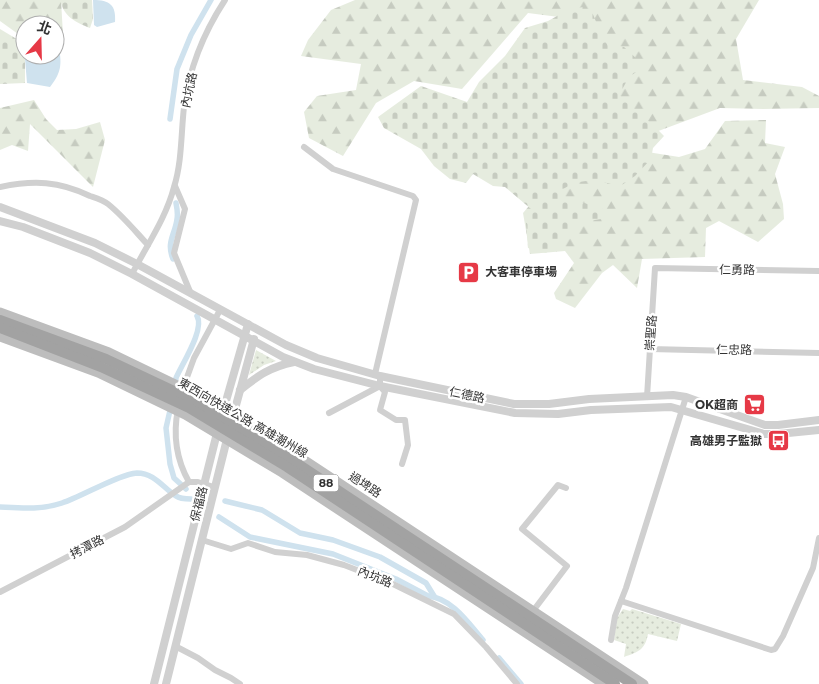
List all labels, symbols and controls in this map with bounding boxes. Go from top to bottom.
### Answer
north arrow [15,15,65,65]
text: 北 [35,17,54,39]
street label: 內坑路 [177,71,200,109]
parking icon: 大客車停車場 [457,260,481,284]
street label: 仁勇路 [719,262,755,277]
place label: 大客車停車場 [485,264,557,279]
street label: 崇聖路 [642,314,659,351]
street label: 仁忠路 [716,342,752,357]
street label: 東西向快速公路 高雄潮州線 [176,374,311,461]
street label: 仁德路 [448,383,486,406]
supermarket icon: OK超商 [742,393,766,417]
place label: OK超商 [695,397,738,412]
bus stop icon: 高雄男子監獄 [766,429,790,453]
place label: 高雄男子監獄 [690,433,762,448]
street label: 過埤路 [346,468,384,501]
road number: 88 [314,474,338,492]
street label: 保福路 [187,485,210,523]
street label: 拷潭路 [67,532,106,561]
street label: 內坑路 [356,563,395,590]

